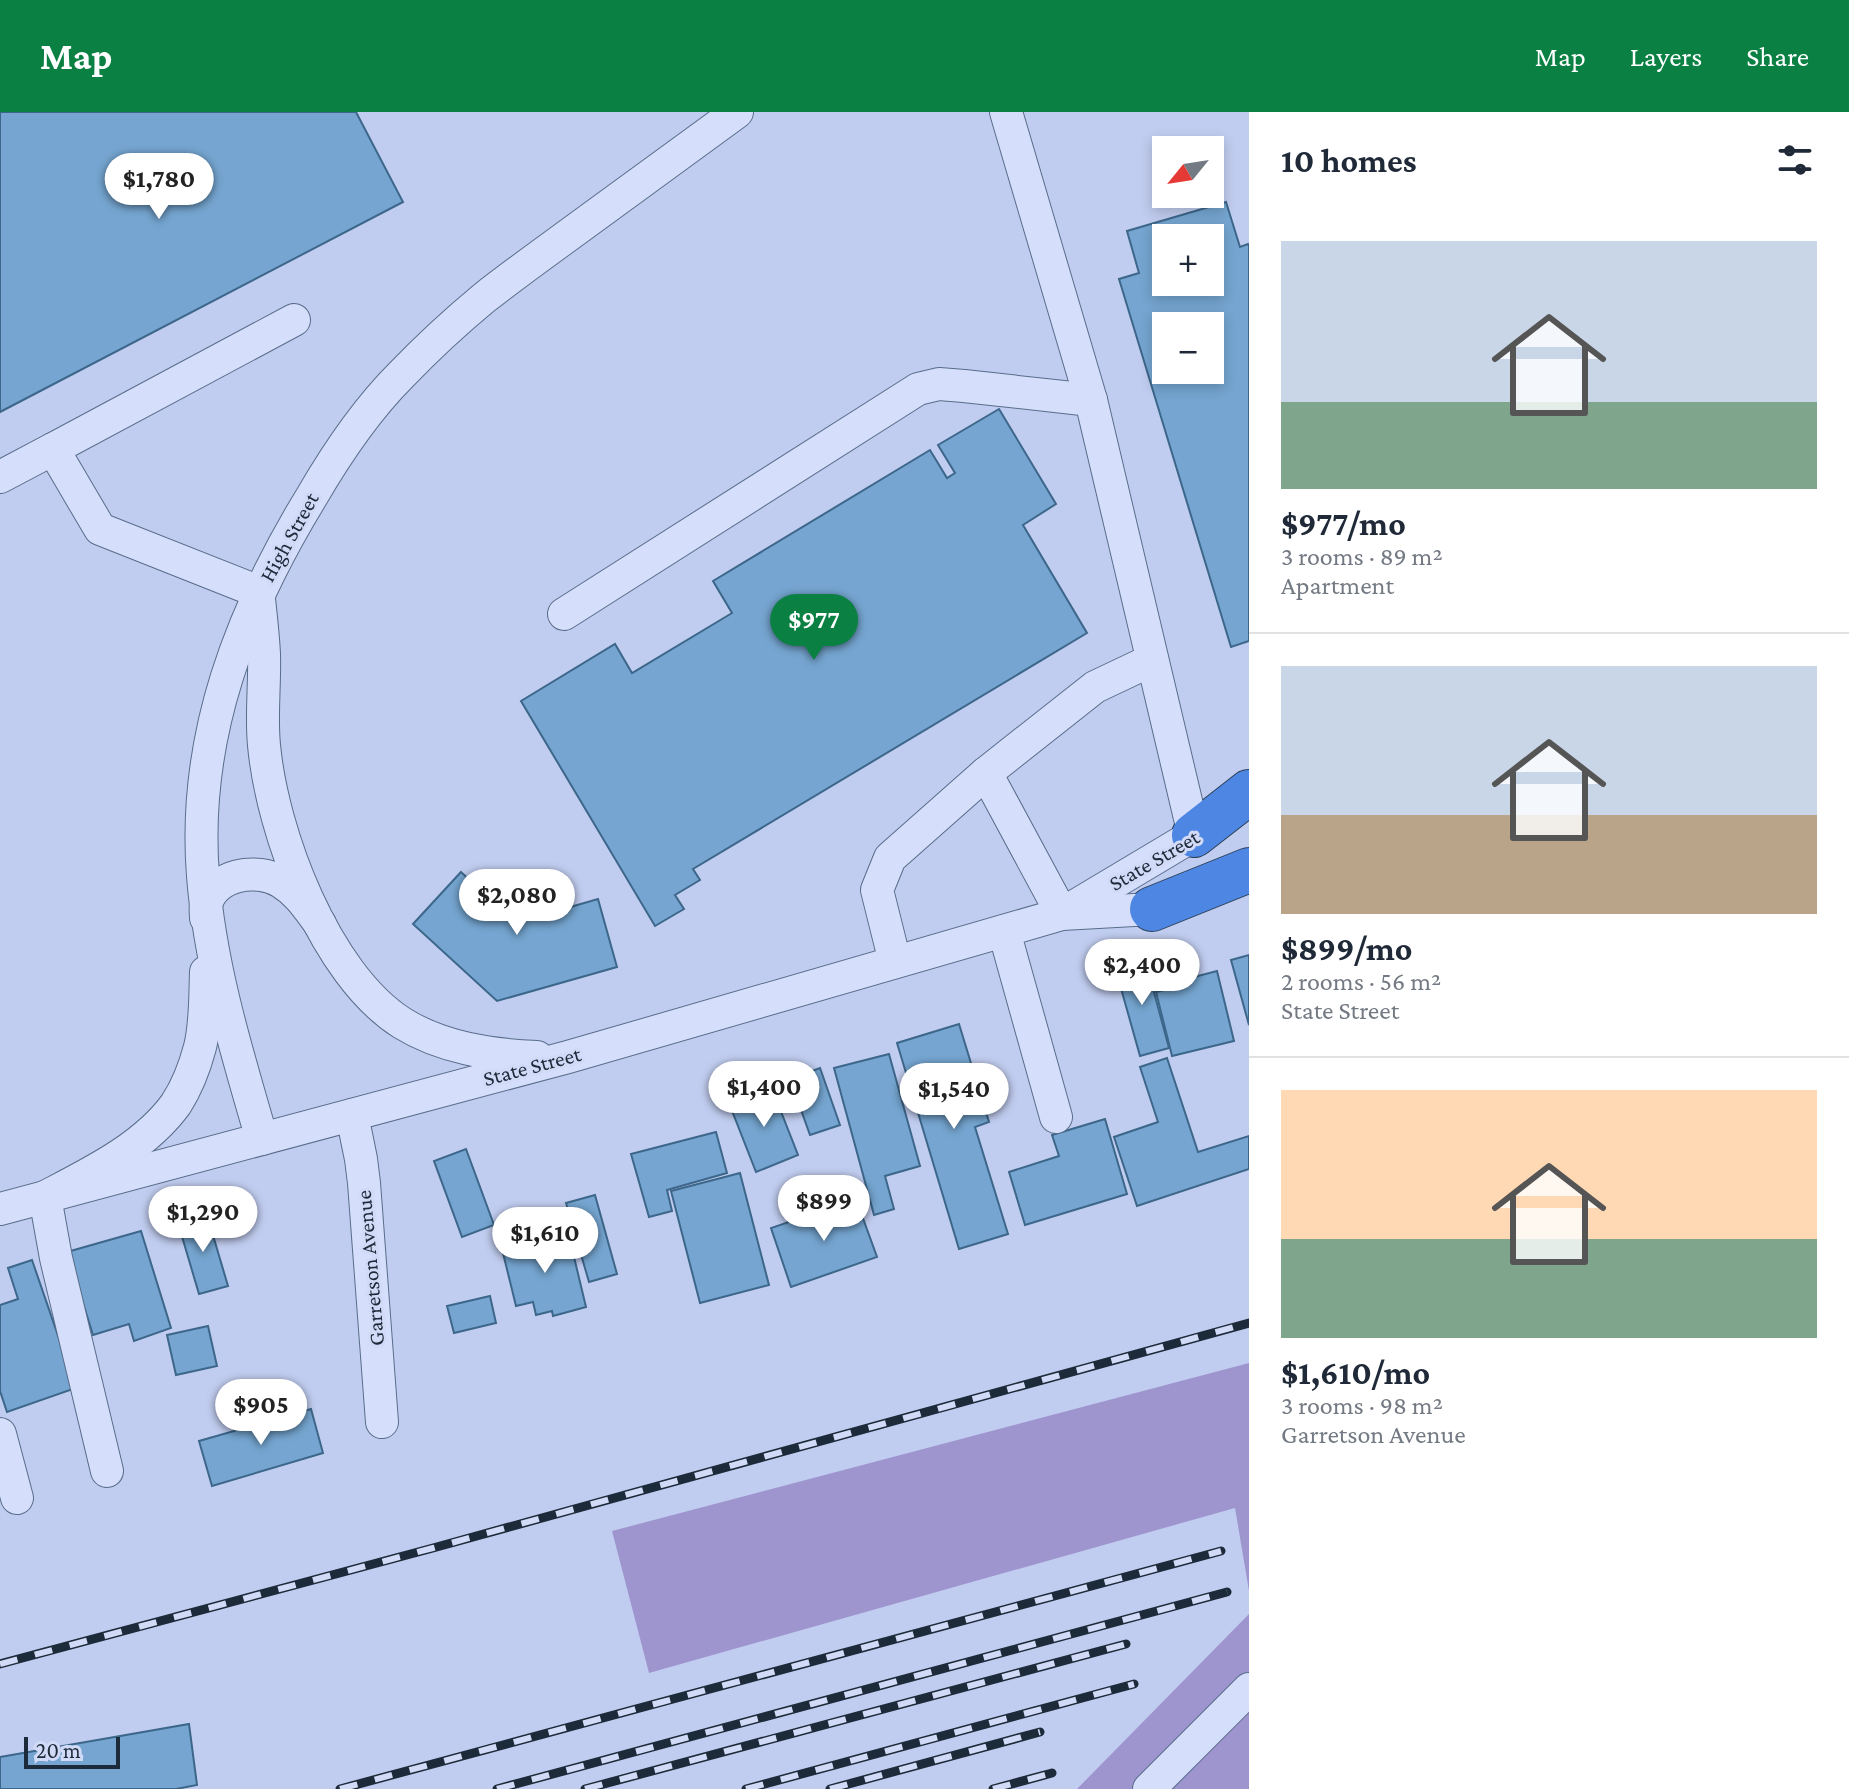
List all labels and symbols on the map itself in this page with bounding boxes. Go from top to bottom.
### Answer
north arrow [1152,136,1224,208]
pin: $1,780 [94,153,224,221]
street label: High Street [254,487,324,586]
pin: $977 [767,594,861,662]
street label: State Street [1104,824,1204,896]
pin: $2,080 [452,869,582,937]
pin: $2,400 [1077,939,1207,1007]
street label: State Street [480,1041,584,1091]
pin: $1,400 [699,1061,829,1129]
pin: $1,540 [889,1063,1019,1131]
pin: $899 [777,1175,871,1243]
pin: $1,290 [138,1186,268,1254]
street label: Garretson Avenue [351,1189,389,1347]
pin: $1,610 [480,1207,610,1275]
pin: $905 [214,1379,308,1447]
scale bar [24,1733,120,1769]

